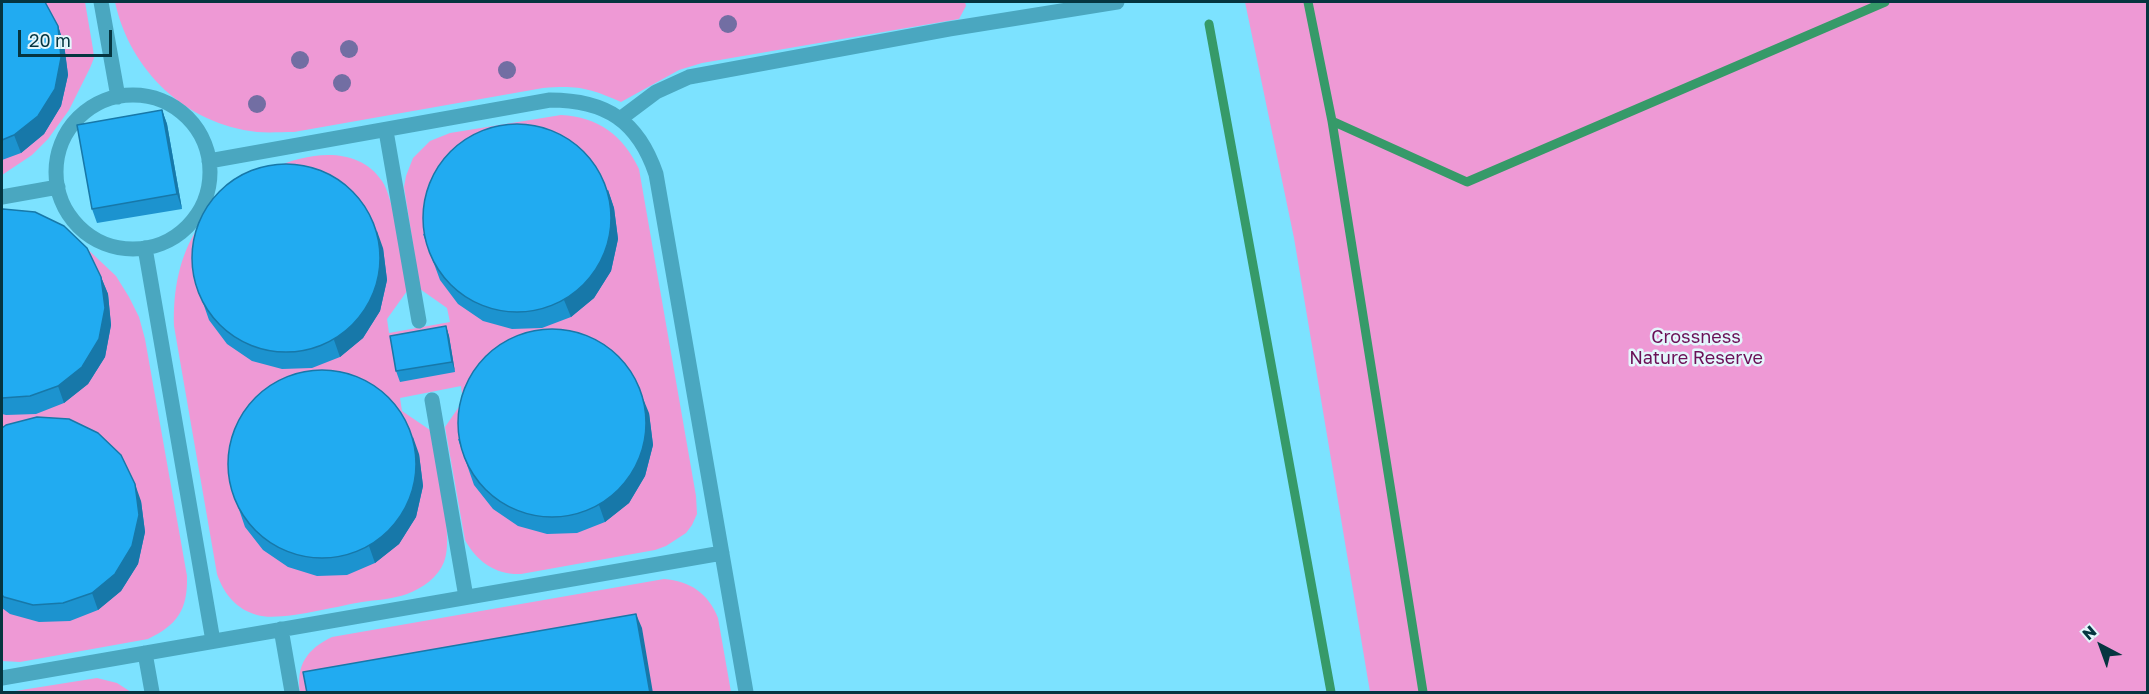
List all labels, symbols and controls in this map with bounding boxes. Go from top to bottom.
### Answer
scale bar [21,18,116,56]
text: 20 m [29,29,71,51]
park label: Crossness Nature Reserve [1629,326,1763,368]
north arrow [2071,616,2131,676]
text: N [2078,621,2100,644]

